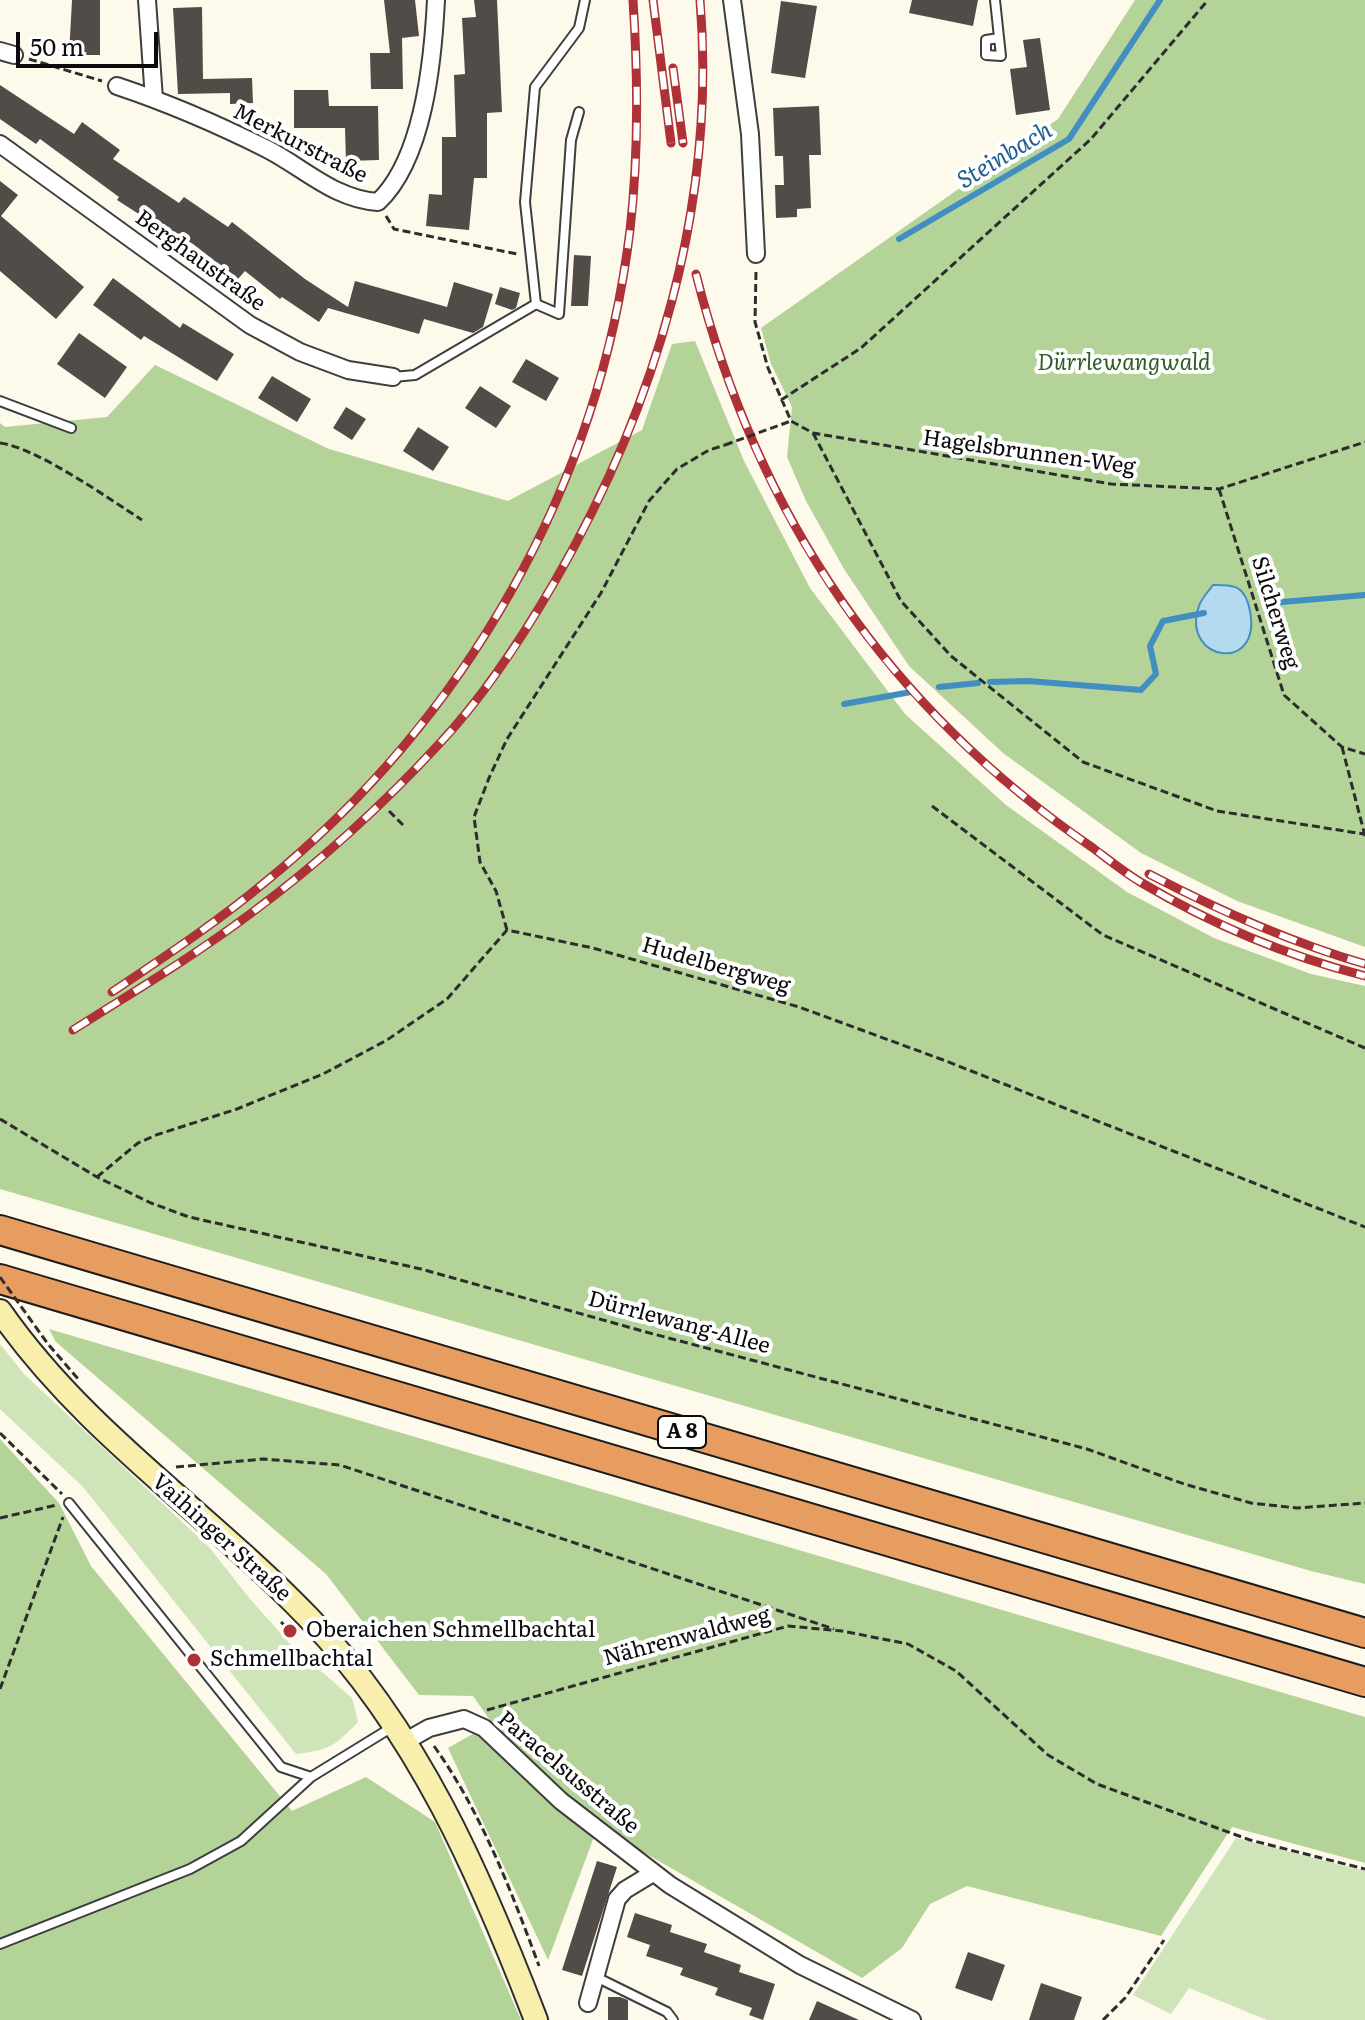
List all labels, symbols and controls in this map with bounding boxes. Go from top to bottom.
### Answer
scale bar [20,16,162,66]
text: 50 m [30,28,84,63]
street label: Merkurstraße [228,99,372,189]
water label: Steinbach [952,116,1058,196]
street label: Berghaustraße [130,205,270,317]
park label: Dürrlewangwald [1037,351,1211,377]
street label: Hagelsbrunnen-Weg [921,425,1137,481]
street label: Silcherweg [1245,553,1305,673]
street label: Hudelbergweg [639,932,793,1000]
street label: Dürrlewang-Allee [585,1286,773,1360]
road number: A 8 [658,1416,706,1448]
street label: Vaihinger Straße [146,1469,296,1607]
street label: Nährenwaldweg [601,1602,773,1672]
place label: Oberaichen Schmellbachtal [306,1618,595,1644]
marker: Oberaichen Schmellbachtal [281,1622,299,1640]
place label: Schmellbachtal [210,1647,373,1673]
marker: Schmellbachtal [185,1651,203,1669]
street label: Paracelsusstraße [492,1706,644,1840]

